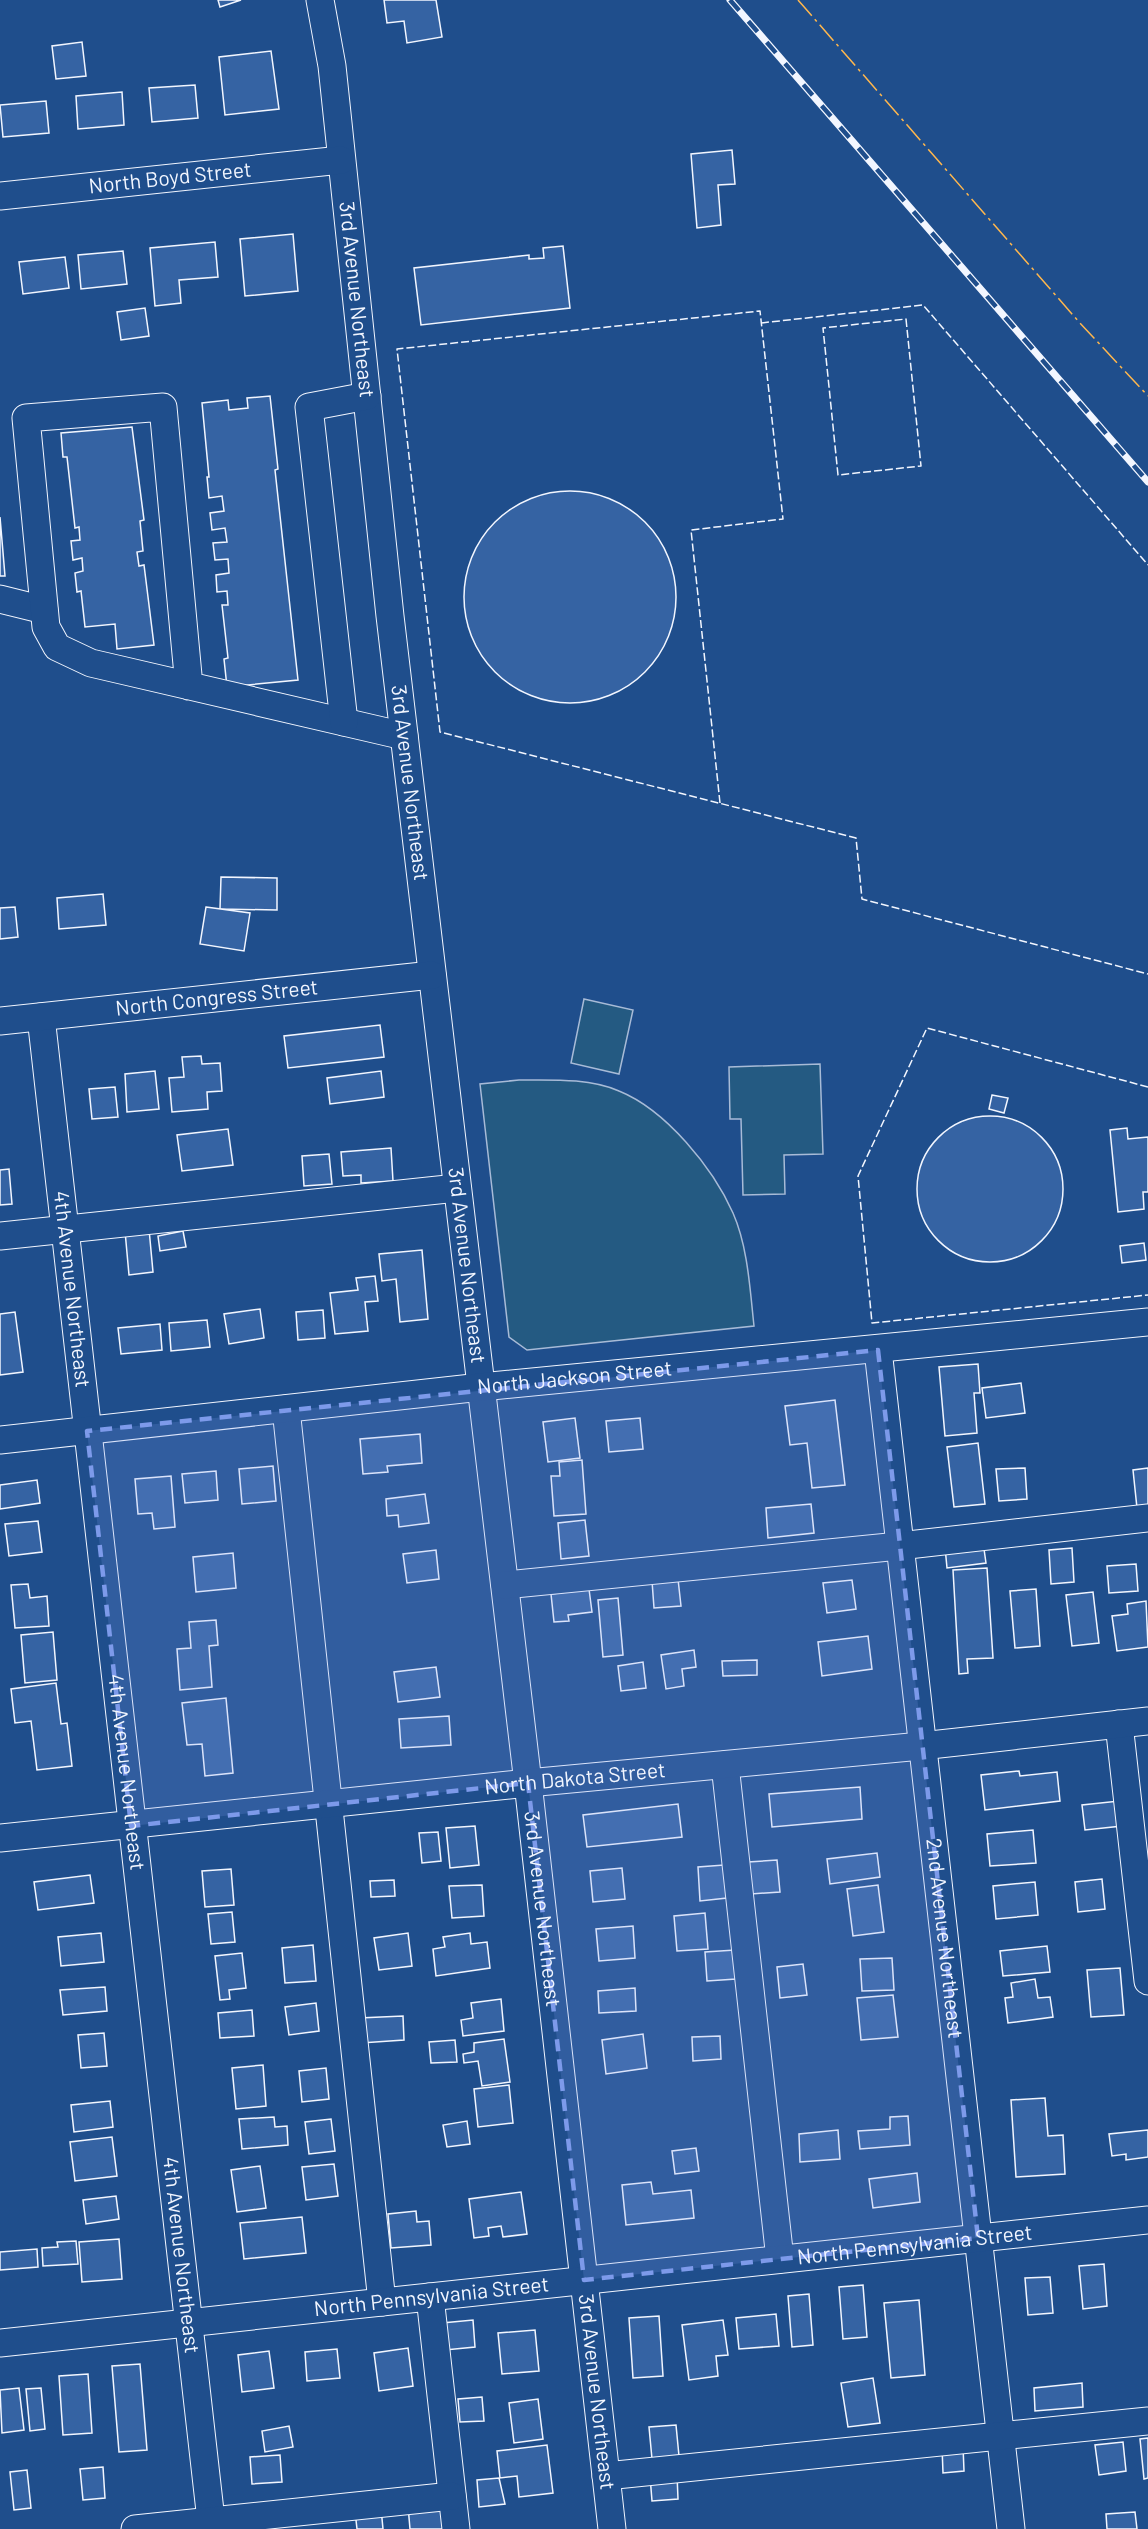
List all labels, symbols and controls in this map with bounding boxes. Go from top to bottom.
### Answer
street label: North Boyd Street [87,156,252,198]
street label: 3rd Avenue Northeast [335,200,381,399]
street label: 3rd Avenue Northeast [387,683,435,882]
street label: North Congress Street [114,973,319,1020]
street label: 3rd Avenue Northeast [444,1166,492,1364]
street label: 4th Avenue Northeast [50,1189,97,1389]
street label: North Jackson Street [476,1354,673,1398]
street label: 4th Avenue Northeast [104,1672,151,1872]
street label: North Dakota Street [483,1756,666,1798]
street label: 3rd Avenue Northeast [520,1809,567,2008]
street label: 2nd Avenue Northeast [922,1837,970,2039]
street label: 4th Avenue Northeast [159,2155,206,2355]
street label: North Pennsylvania Street [796,2218,1033,2269]
street label: North Pennsylvania Street [313,2270,550,2320]
street label: 3rd Avenue Northeast [575,2292,621,2491]

